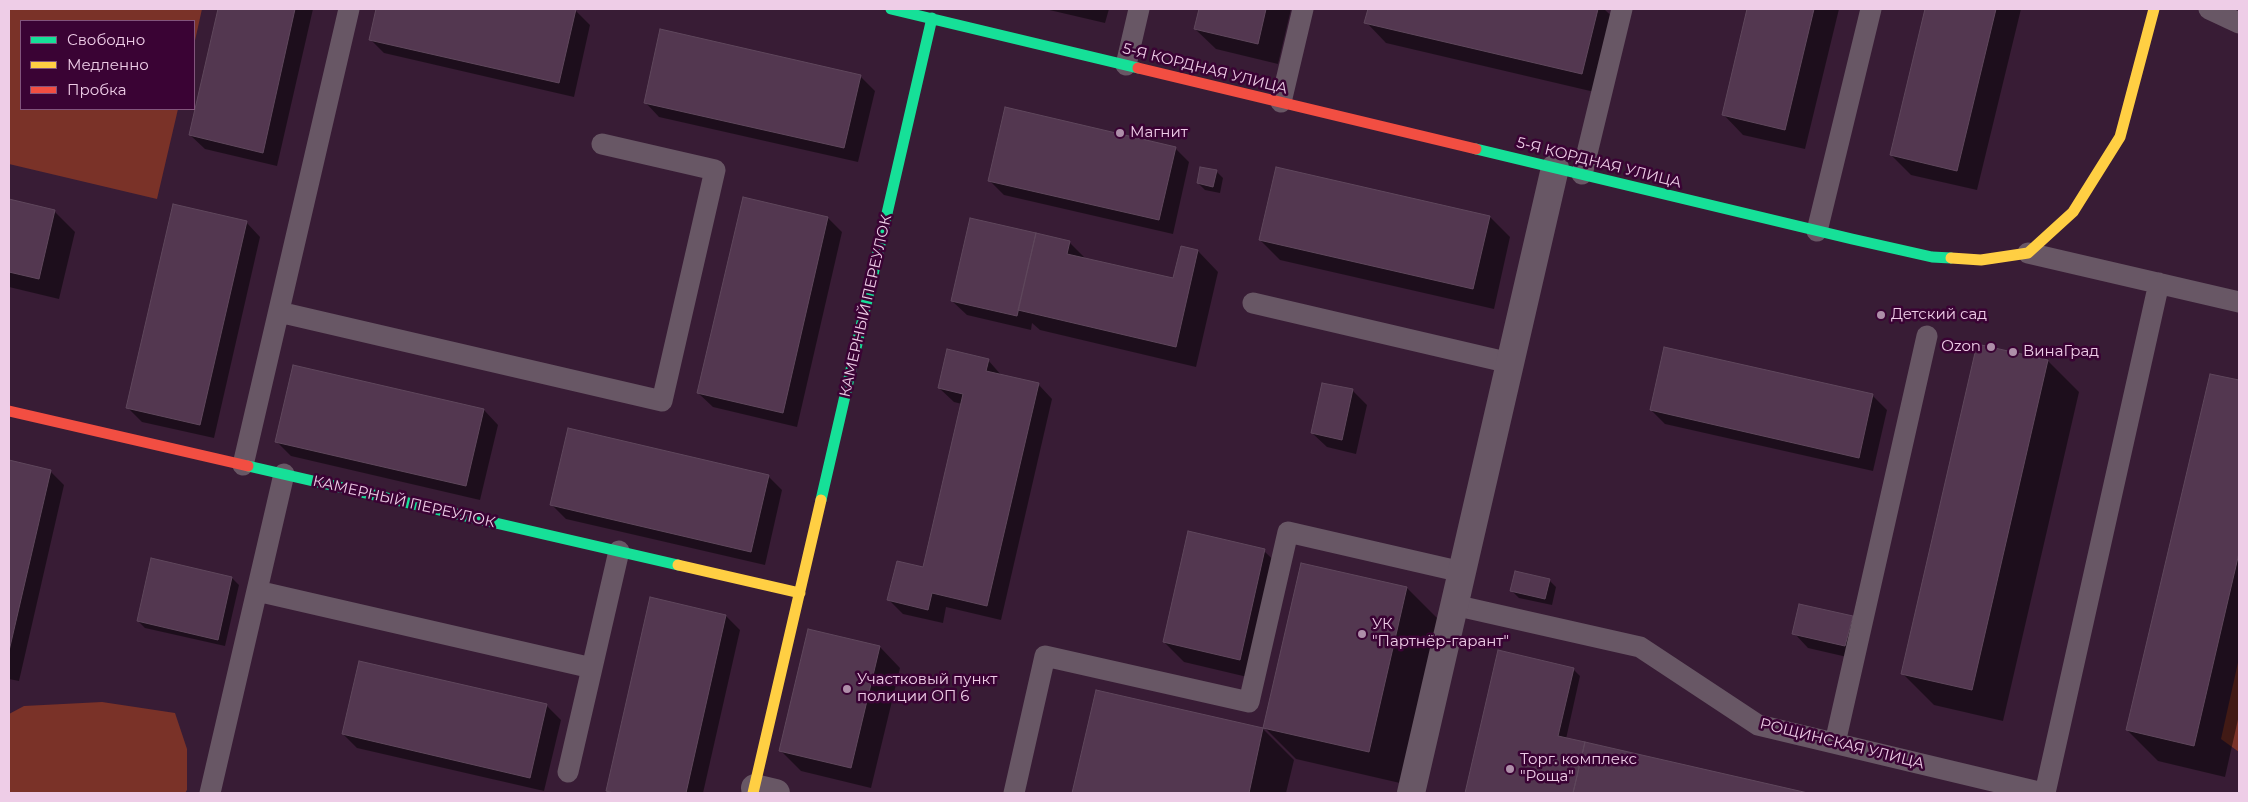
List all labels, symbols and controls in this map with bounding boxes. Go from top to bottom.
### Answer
legend [20,20,195,110]
text: Свободно [67,30,145,49]
street label: 5-Я КОРДНАЯ УЛИЦА [1121,40,1289,98]
text: Медленно [67,55,149,74]
text: Пробка [67,80,126,99]
place label: Магнит [1130,124,1188,142]
marker: Магнит [1114,127,1126,139]
street label: 5-Я КОРДНАЯ УЛИЦА [1515,134,1683,192]
street label: КАМЕРНЫЙ ПЕРЕУЛОК [836,213,896,399]
place label: Детский сад [1891,306,1987,324]
marker: Детский сад [1875,309,1887,321]
place label: Ozon [1941,338,1981,356]
marker: Ozon [1985,341,1997,353]
place label: ВинаГрад [2023,343,2099,361]
marker: ВинаГрад [2007,346,2019,358]
street label: КАМЕРНЫЙ ПЕРЕУЛОК [311,472,497,532]
place label: УК "Партнёр-гарант" [1372,616,1509,651]
marker: УК "Партнёр-гарант" [1356,628,1368,640]
place label: Участковый пункт полиции ОП 6 [857,671,997,706]
marker: Участковый пункт полиции ОП 6 [841,683,853,695]
street label: РОЩИНСКАЯ УЛИЦА [1758,715,1926,773]
place label: Торг. комплекс "Роща" [1520,751,1637,786]
marker: Торг. комплекс "Роща" [1504,763,1516,775]

